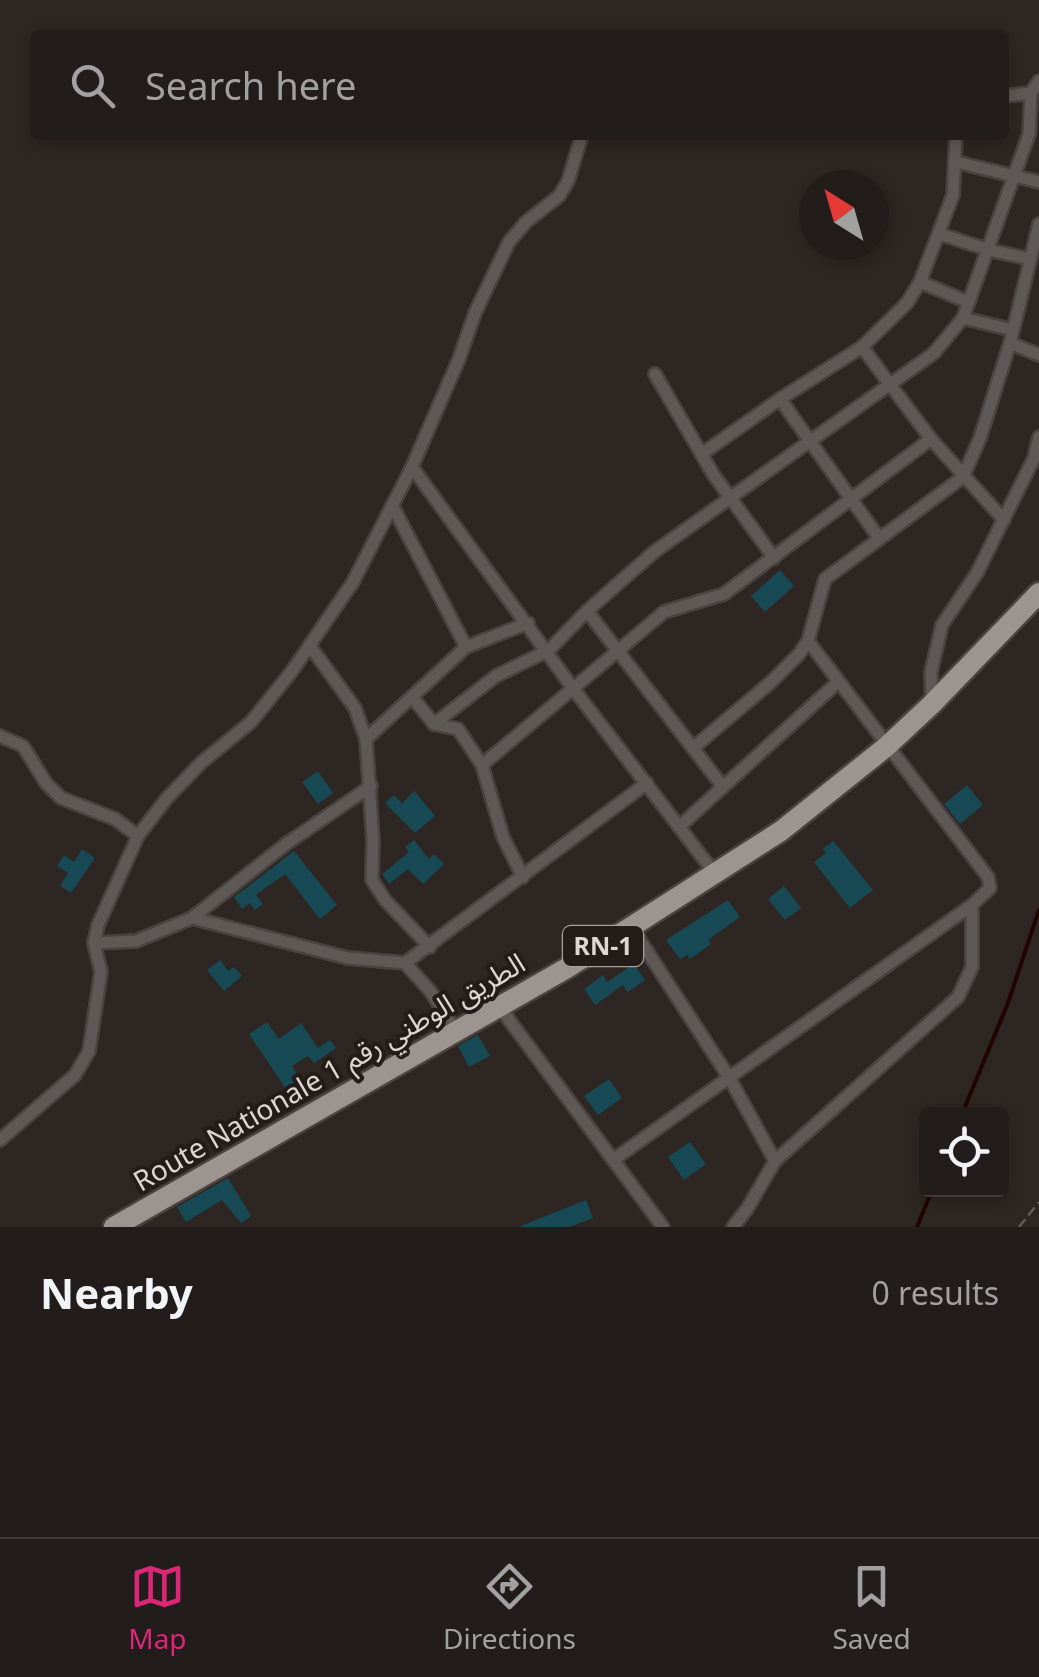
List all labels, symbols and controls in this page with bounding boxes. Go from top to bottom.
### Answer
search box [30,30,1009,140]
icon: search [65,58,120,113]
text: Search here [145,59,356,111]
north arrow [799,170,889,260]
road number: RN-1 [563,926,643,966]
street label: Route Nationale الطريق الوطني رقم 1 [126,943,533,1203]
map controls [919,1107,1009,1197]
button: locate [919,1107,1009,1197]
text: Nearby [40,1264,193,1321]
text: 0 results [872,1271,999,1314]
tab: Map [128,1559,187,1657]
tab: Directions [443,1559,576,1657]
tab: Saved [832,1559,911,1657]

